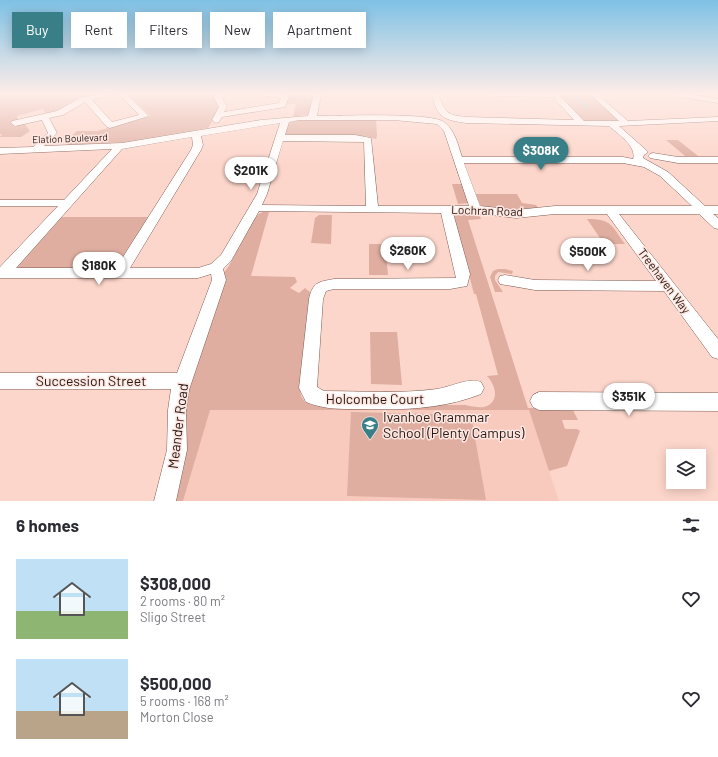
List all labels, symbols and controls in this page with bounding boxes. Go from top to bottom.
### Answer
chip: Buy [12,12,63,48]
chip: Rent [71,12,127,48]
chip: Filters [135,12,202,48]
chip: New [210,12,265,48]
chip: Apartment [273,12,366,48]
street label: Elation Boulevard [32,131,108,145]
pin: $308K [513,137,569,171]
text: $308K [522,142,560,158]
pin: $201K [223,157,279,191]
text: $201K [234,162,268,178]
street label: Lochran Road [451,202,523,218]
pin: $260K [380,237,436,271]
pin: $500K [560,238,616,272]
text: $260K [389,242,427,258]
text: $500K [569,243,607,259]
street label: Treehaven Way [636,245,694,316]
pin: $180K [71,252,127,286]
text: $180K [82,257,116,273]
street label: Succession Street [36,372,146,389]
street label: Meander Road [164,382,191,470]
pin: $351K [601,383,657,417]
text: $351K [612,388,646,404]
street label: Holcombe Court [326,390,424,407]
place label: Ivanhoe Grammar School (Plenty Campus) [383,408,525,441]
school or university icon: Ivanhoe Grammar School (Plenty Campus) [360,415,380,440]
map controls [666,449,706,489]
button: layers [666,449,706,489]
icon: filters [680,514,702,536]
text: 6 homes [16,515,79,535]
text: $308,000 [140,573,211,593]
icon: home [48,575,96,623]
icon: heart [680,588,702,610]
text: 2 rooms · 80 m² [140,593,225,609]
text: Sligo Street [140,609,206,625]
text: $500,000 [140,673,211,693]
icon: home [48,675,96,723]
icon: heart [680,688,702,710]
text: 5 rooms · 168 m² [140,693,229,709]
text: Morton Close [140,709,214,725]

